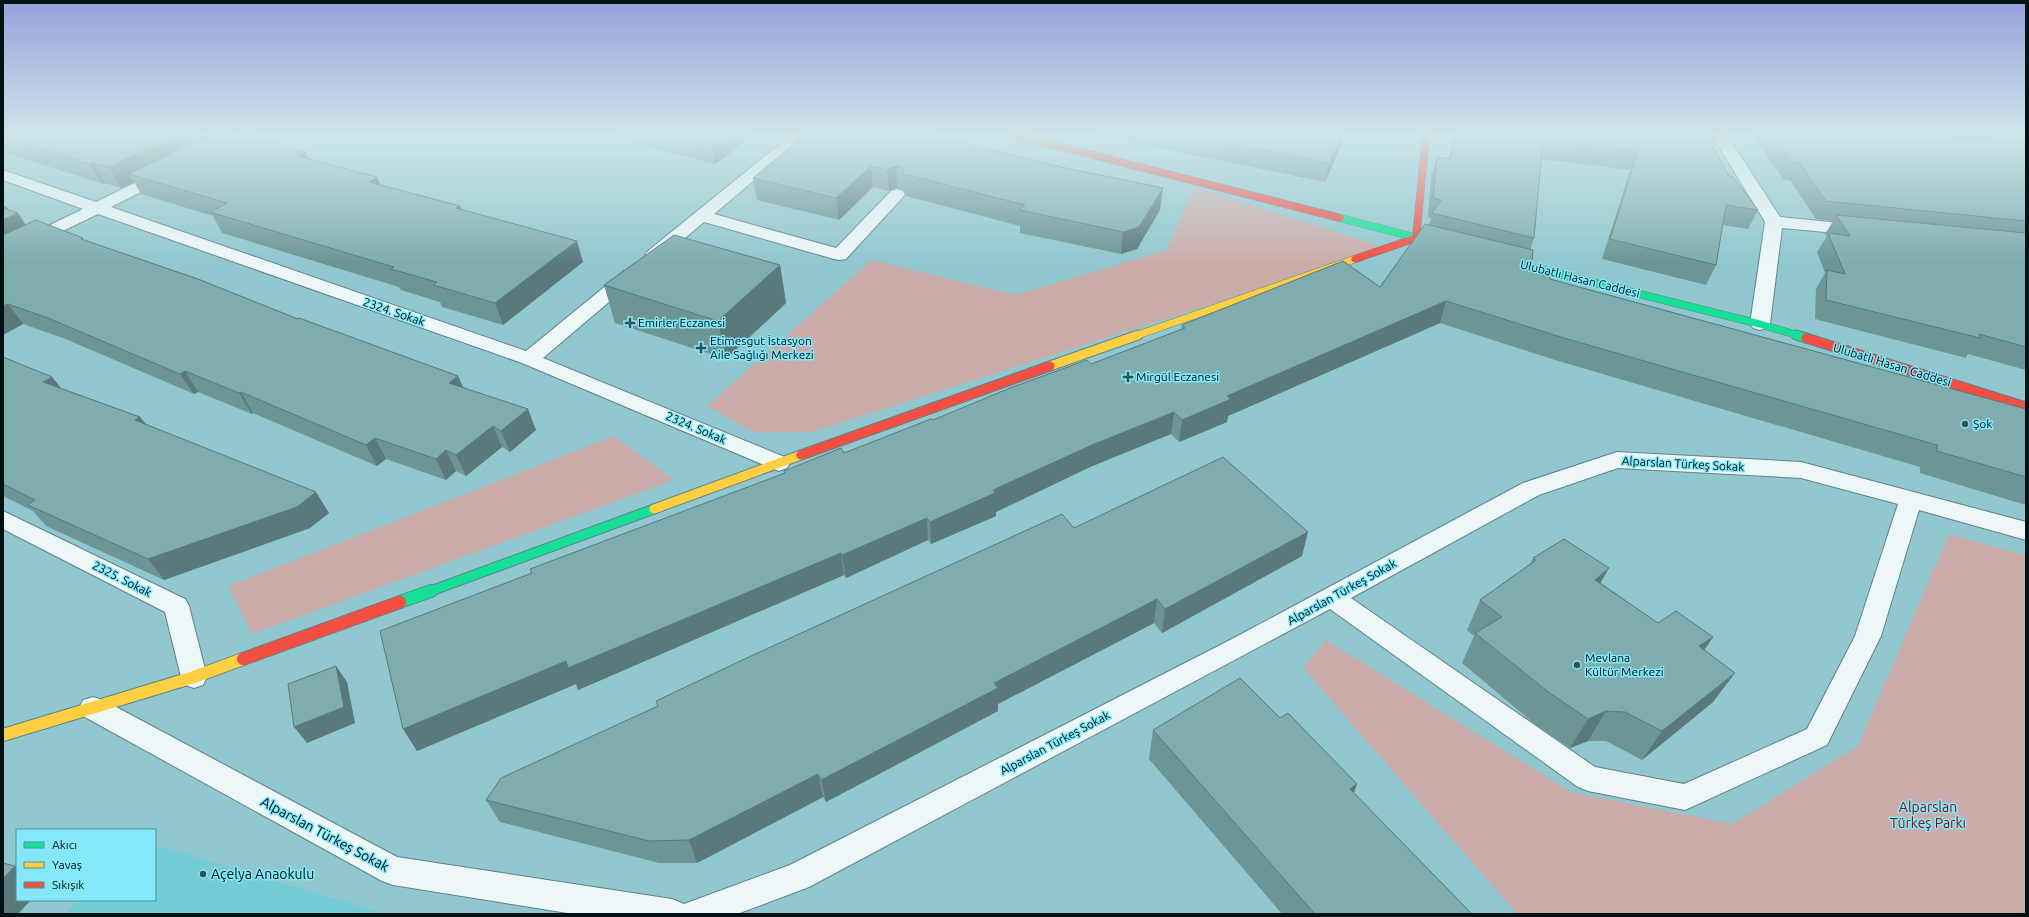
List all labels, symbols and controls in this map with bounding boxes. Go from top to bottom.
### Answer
street label: Ulubatlı Hasan Caddesi [1519,257,1641,300]
street label: 2324. Sokak [362,295,427,328]
place label: Emirler Eczanesi [638,316,725,329]
marker: Emirler Eczanesi [625,318,635,328]
place label: Etimesgut İstasyon Aile Sağlığı Merkezi [710,334,814,361]
street label: Ulubatlı Hasan Caddesi [1832,340,1953,389]
marker: Etimesgut İstasyon Aile Sağlığı Merkezi [695,342,707,354]
place label: Mirgül Eczanesi [1136,370,1219,383]
marker: Mirgül Eczanesi [1123,372,1133,382]
street label: 2324. Sokak [664,409,728,446]
place label: Şok [1973,417,1992,430]
marker: Şok [1960,419,1970,429]
street label: Alparslan Türkeş Sokak [1621,454,1745,473]
street label: Alparslan Türkeş Sokak [1285,556,1399,627]
street label: 2325. Sokak [91,558,154,599]
place label: Mevlana Kültür Merkezi [1585,651,1664,678]
marker: Mevlana Kültür Merkezi [1572,660,1582,670]
street label: Alparslan Türkeş Sokak [998,708,1112,777]
street label: Alparslan Türkeş Sokak [258,793,392,875]
park label: Alparslan Türkeş Parkı [1890,799,1966,831]
legend [16,829,156,901]
text: Akıcı [52,838,77,851]
text: Yavaş [52,858,82,871]
place label: Açelya Anaokulu [211,866,314,882]
marker: Açelya Anaokulu [198,869,208,879]
text: Sıkışık [52,878,84,891]

